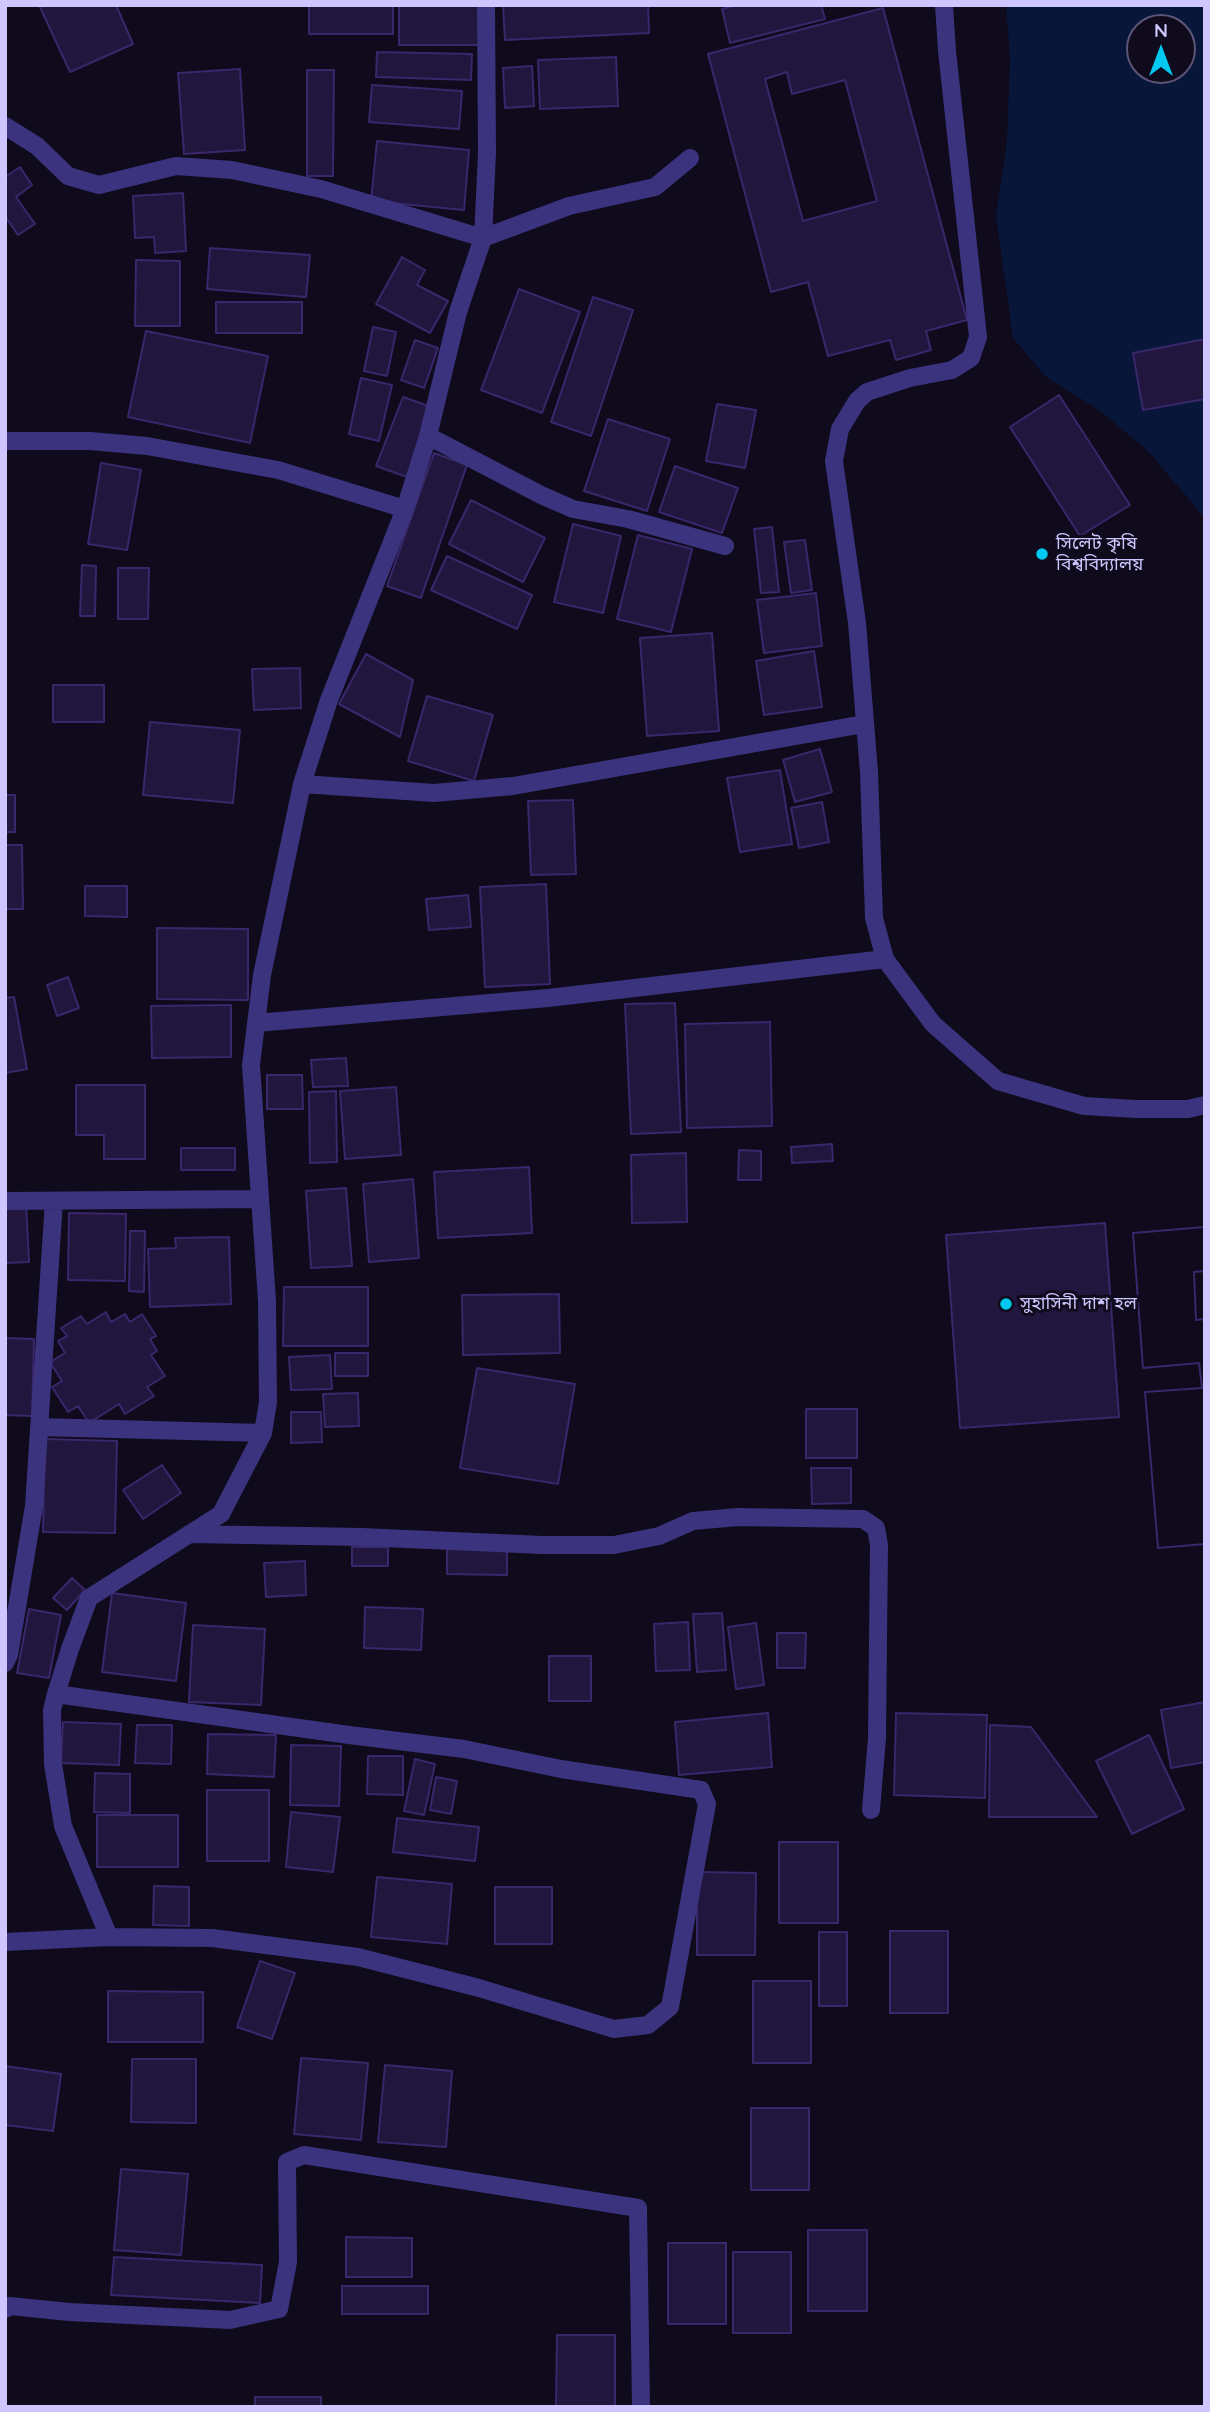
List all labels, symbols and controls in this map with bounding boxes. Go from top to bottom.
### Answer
north arrow [1126,14,1196,84]
text: N [1154,18,1168,42]
place label: সিলেট কৃষি বিশ্ববিদ্যালয় [1056,533,1143,576]
marker: সিলেট কৃষি বিশ্ববিদ্যালয় [1034,546,1050,562]
place label: সুহাসিনী দাশ হল [1020,1293,1137,1315]
marker: সুহাসিনী দাশ হল [998,1296,1014,1312]

